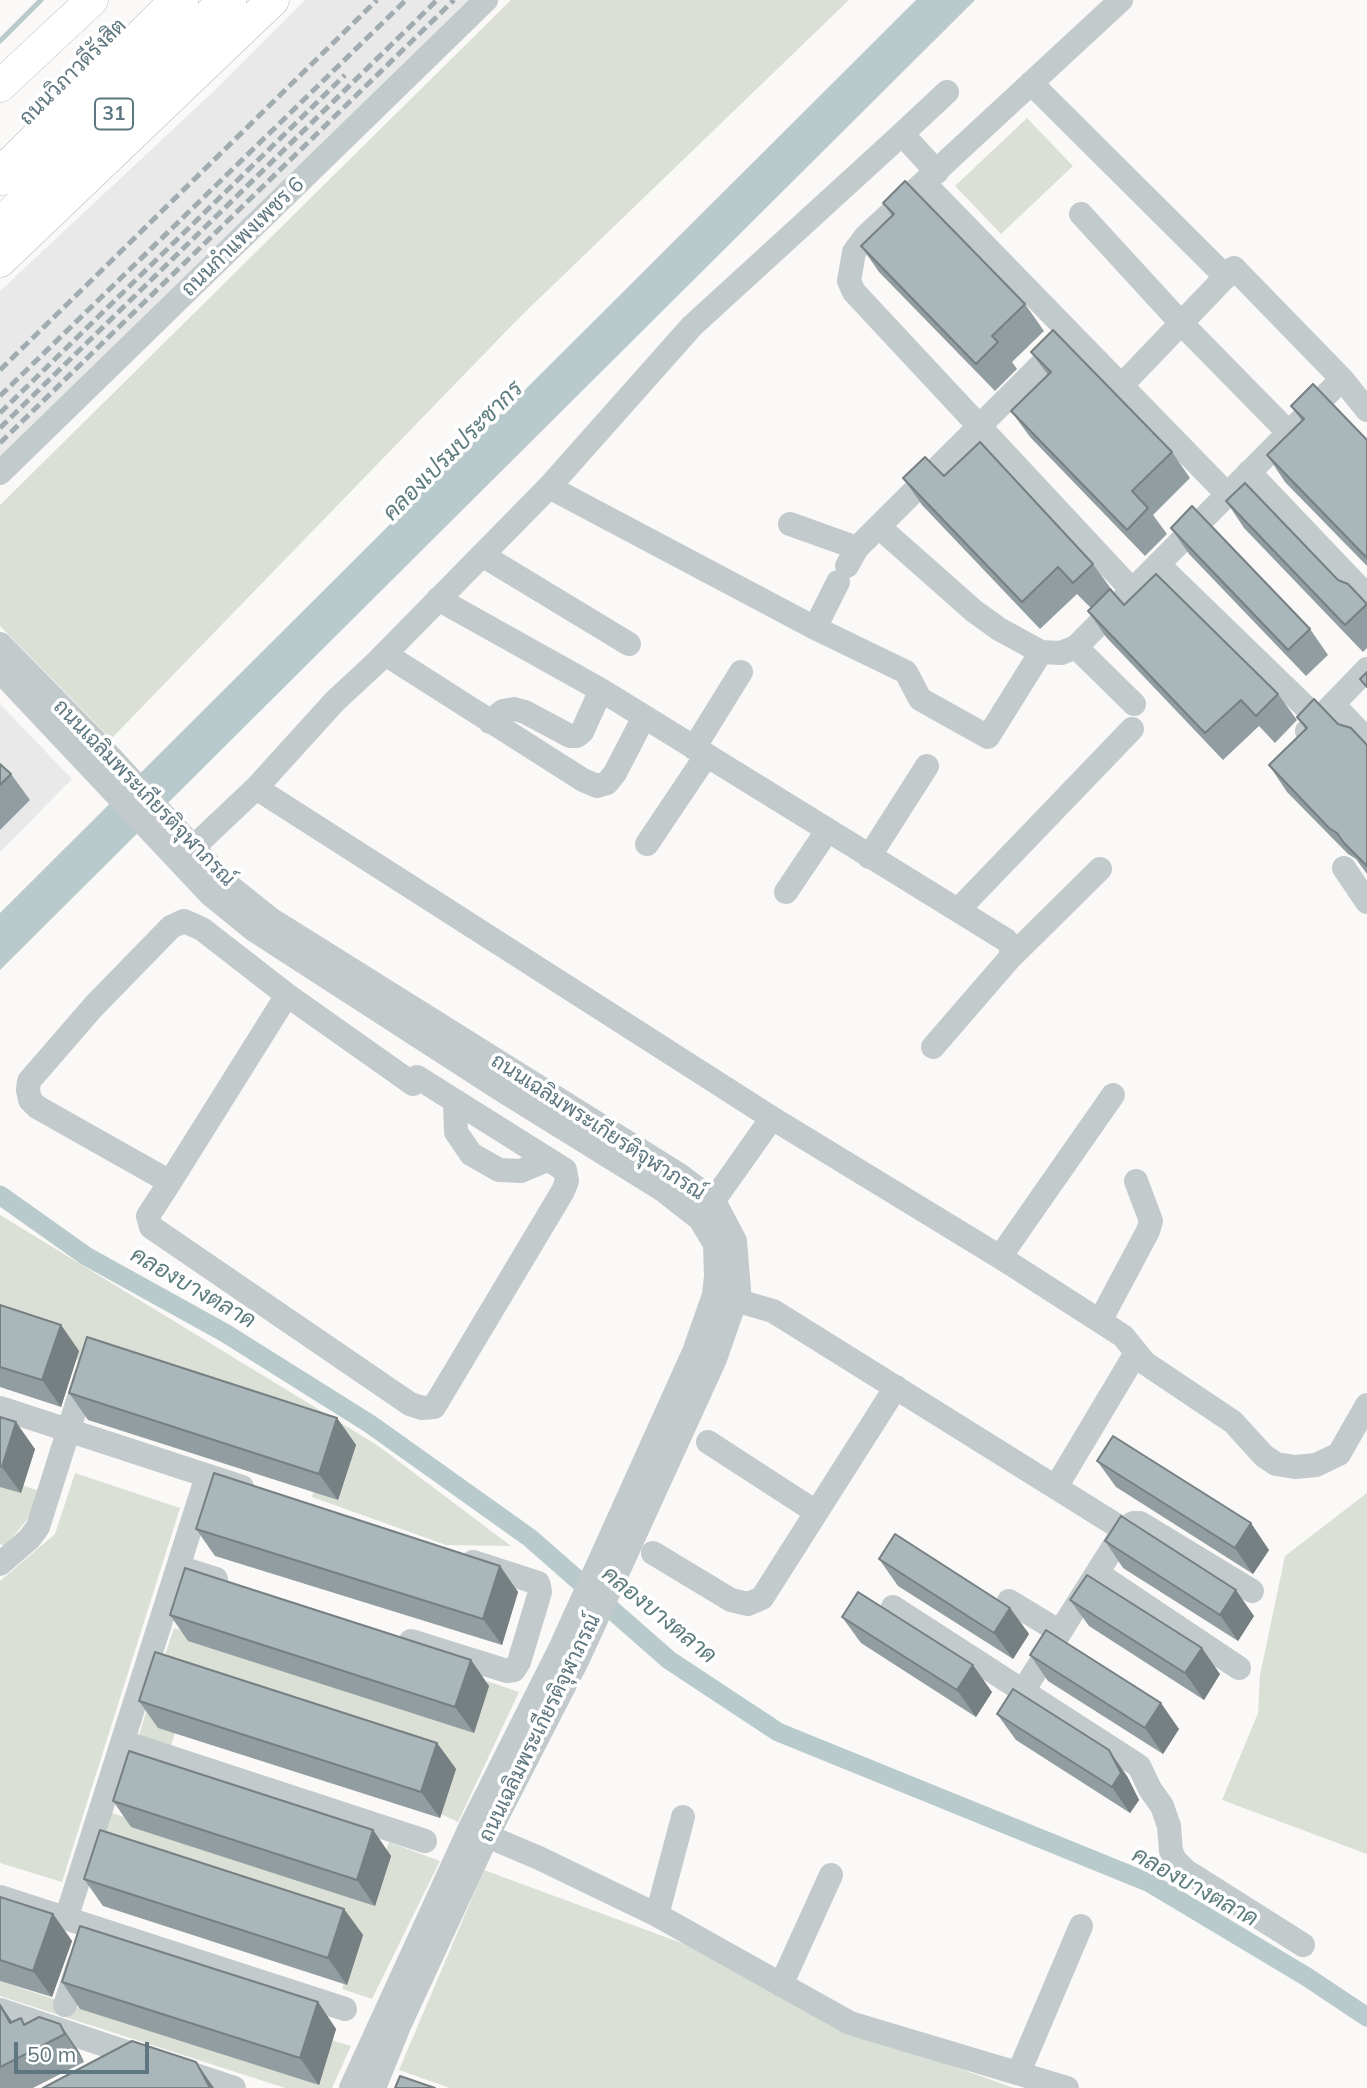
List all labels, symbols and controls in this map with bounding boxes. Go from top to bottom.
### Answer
street label: ถนนวิภาวดีรังสิต [14,13,132,131]
road number: 31 [95,98,133,130]
street label: ถนนกำแพงเพชร 6 [176,172,310,302]
water label: คลองเปรมประชากร [377,375,529,527]
street label: ถนนเฉลิมพระเกียรติจุฬาภรณ์ [48,694,240,892]
street label: ถนนเฉลิมพระเกียรติจุฬาภรณ์ [486,1048,710,1206]
water label: คลองบางตลาด [126,1241,260,1335]
water label: คลองบางตลาด [596,1560,722,1670]
street label: ถนนเฉลิมพระเกียรติจุฬาภรณ์ [474,1610,606,1846]
water label: คลองบางตลาด [1127,1841,1263,1933]
scale bar [18,2028,152,2072]
text: 50 m [27,2041,76,2067]

